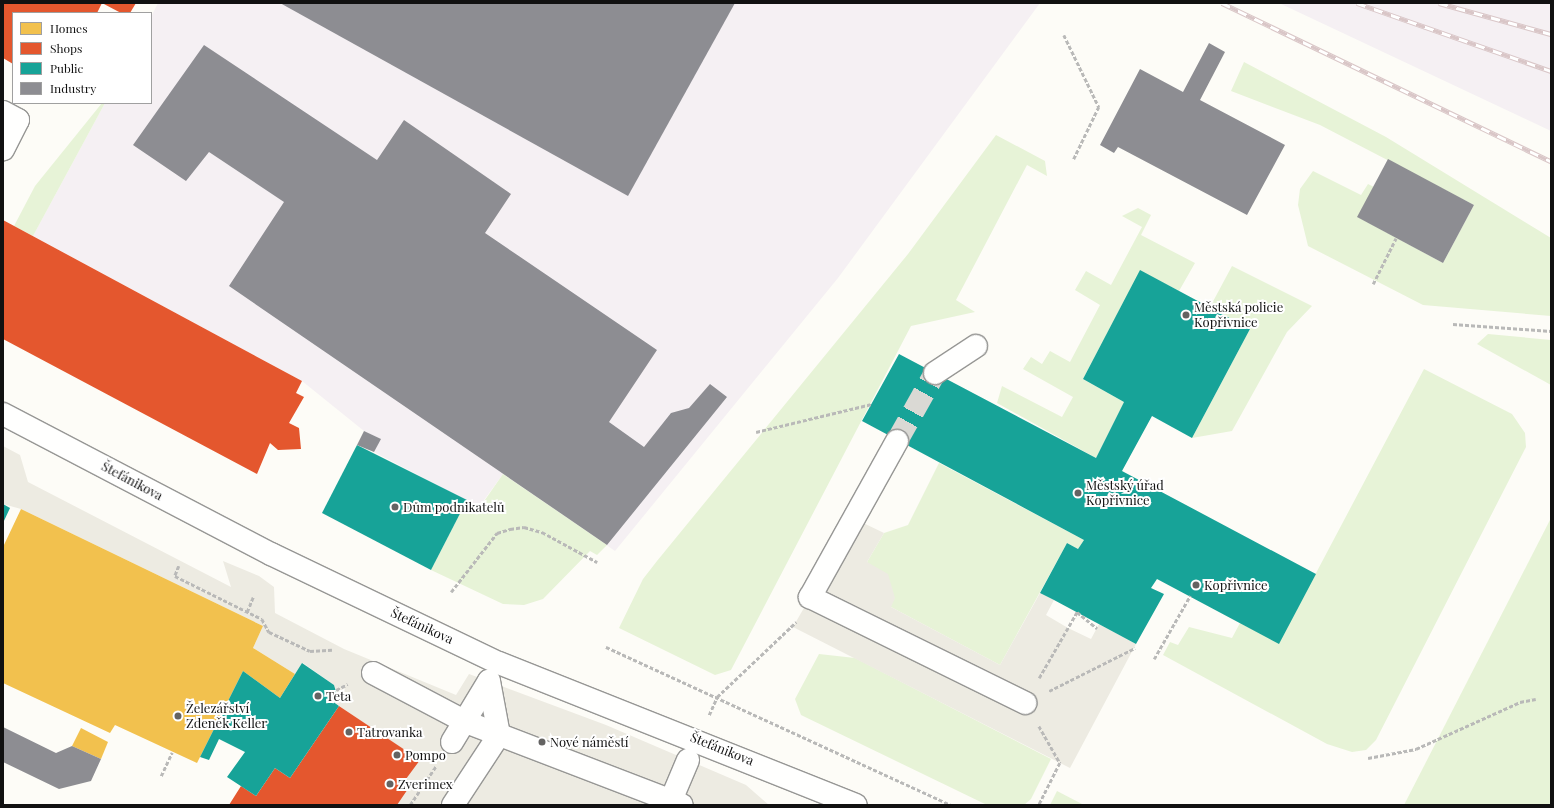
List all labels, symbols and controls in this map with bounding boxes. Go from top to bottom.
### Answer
legend [12,12,152,104]
text: Homes [50,20,88,36]
text: Shops [50,40,82,56]
text: Public [50,60,83,76]
text: Industry [50,80,96,96]
place label: Městská policie Kopřivnice [1194,300,1283,331]
marker: Městská policie Kopřivnice [1181,310,1191,320]
street label: Štefánikova [99,458,165,504]
place label: Městský úřad Kopřivnice [1086,478,1164,509]
marker: Městský úřad Kopřivnice [1073,488,1083,498]
place label: Dům podnikatelů [403,499,504,515]
marker: Dům podnikatelů [390,502,400,512]
place label: Kopřivnice [1204,577,1268,593]
marker: Kopřivnice [1191,580,1201,590]
street label: Štefánikova [388,605,456,647]
place label: Teta [326,688,351,704]
marker: Teta [313,691,323,701]
place label: Železářství Zdeněk Keller [186,701,267,732]
marker: Železářství Zdeněk Keller [173,711,183,721]
place label: Tatrovanka [357,724,423,740]
marker: Tatrovanka [344,727,354,737]
street label: Štefánikova [688,729,756,769]
place label: Nové náměstí [550,734,629,750]
marker: Nové náměstí [537,737,547,747]
place label: Pompo [405,747,446,763]
marker: Pompo [392,750,402,760]
place label: Zverimex [398,776,453,792]
marker: Zverimex [385,779,395,789]

